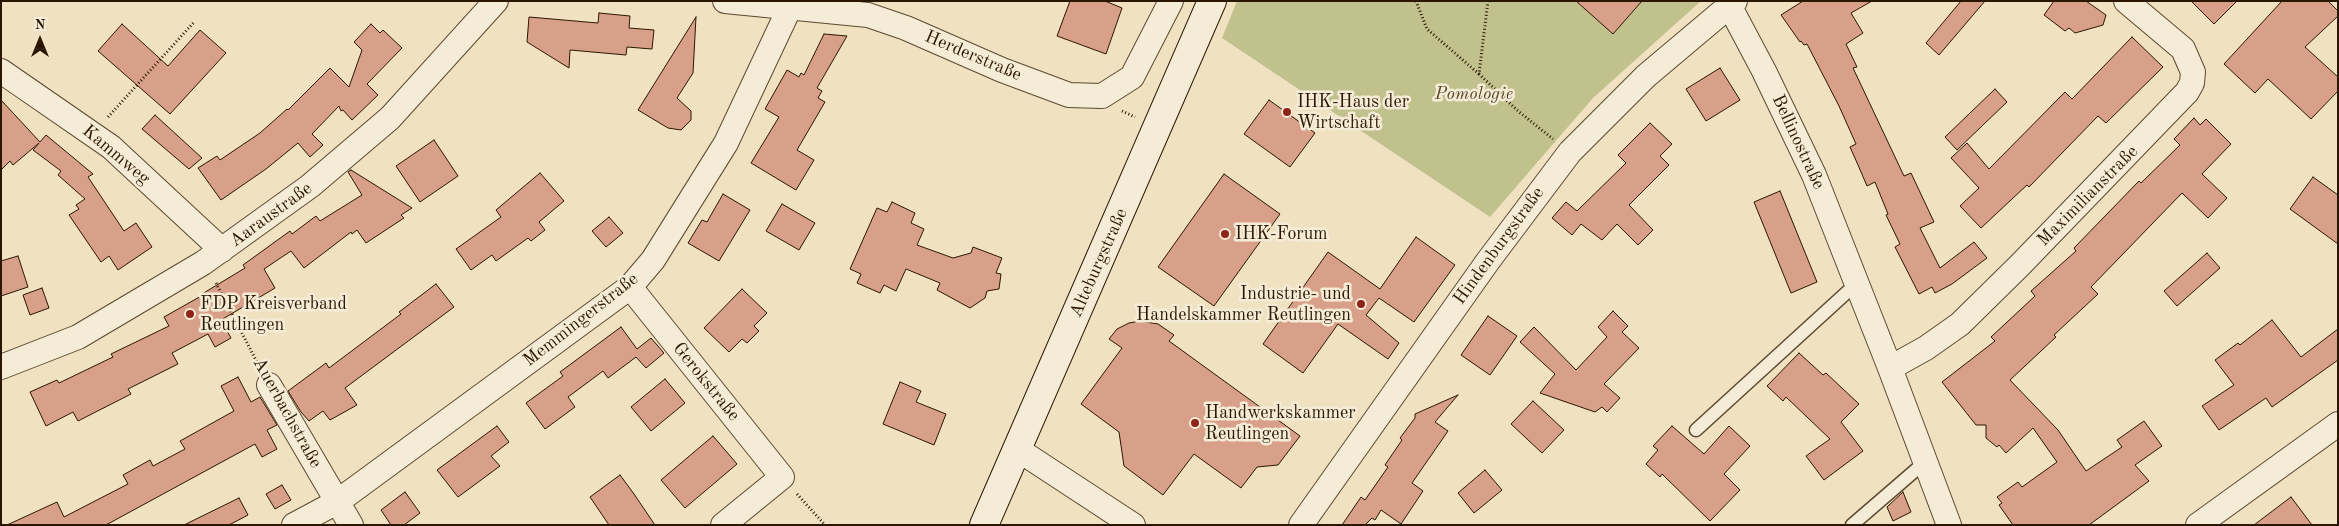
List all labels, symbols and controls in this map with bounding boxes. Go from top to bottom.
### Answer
north arrow [15,15,65,65]
text: N [35,18,45,32]
street label: Herderstraße [921,26,1025,86]
park label: Pomologie [1435,83,1513,105]
place label: IHK-Haus der Wirtschaft [1297,91,1409,134]
street label: Bellinostraße [1767,91,1829,193]
marker: IHK-Haus der Wirtschaft [1281,106,1293,118]
street label: Kammweg [78,120,154,190]
street label: Maximilianstraße [2033,141,2143,251]
street label: Aaraustraße [226,178,316,252]
street label: Hindenburgstraße [1449,183,1549,309]
street label: Alteburgstraße [1065,205,1133,321]
place label: IHK-Forum [1235,223,1328,245]
marker: IHK-Forum [1219,228,1231,240]
street label: Memmingerstraße [519,268,643,372]
place label: Industrie- und Handelskammer Reutlingen [1136,283,1351,326]
place label: FDP Kreisverband Reutlingen [200,293,347,336]
marker: Industrie- und Handelskammer Reutlingen [1355,298,1367,310]
marker: FDP Kreisverband Reutlingen [184,308,196,320]
street label: Gerokstraße [668,338,744,426]
street label: Auerbachstraße [248,354,326,472]
place label: Handwerkskammer Reutlingen [1205,402,1356,444]
marker: Handwerkskammer Reutlingen [1189,417,1201,429]

